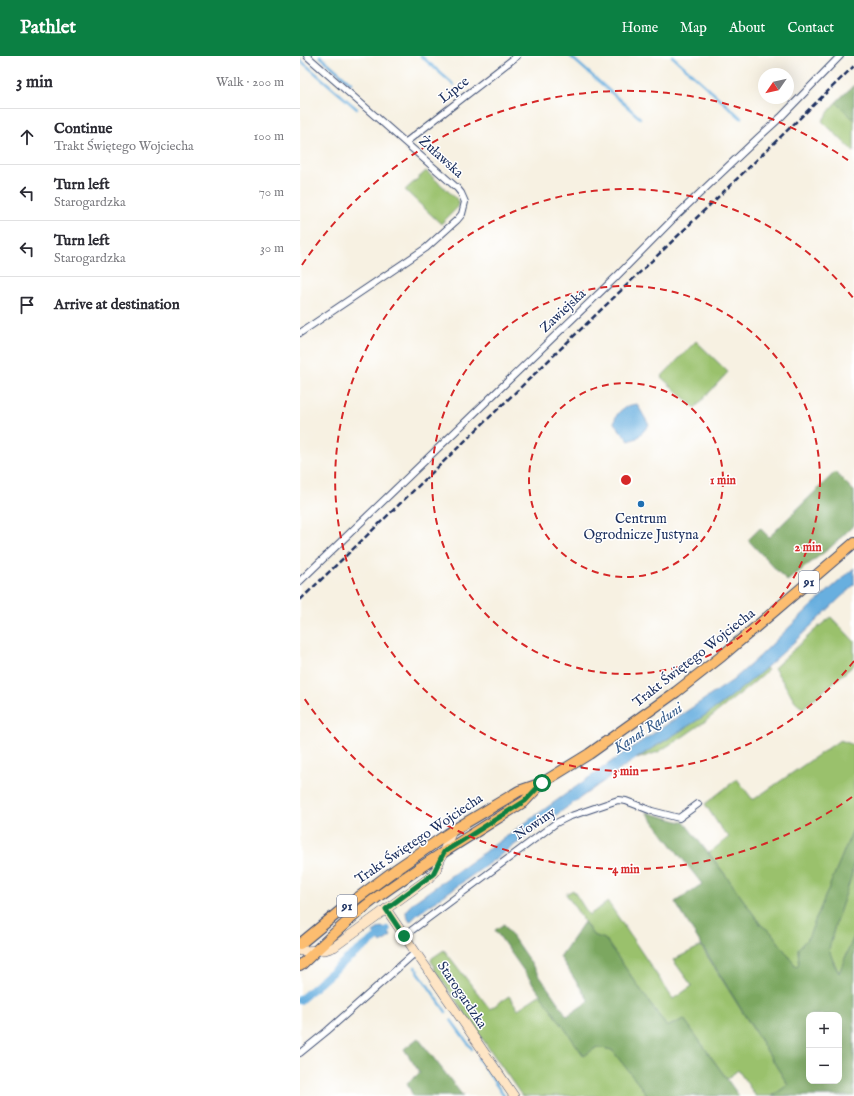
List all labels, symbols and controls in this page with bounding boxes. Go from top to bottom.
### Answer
text: Pathlet [20,16,76,40]
text: Home [622,19,658,37]
text: Map [680,19,707,37]
text: About [729,19,765,37]
text: Contact [787,19,834,37]
north arrow [758,68,794,104]
text: 3 min [16,72,53,93]
street label: Lipce [435,72,473,107]
text: Walk · 200 m [216,74,284,91]
text: Continue [54,119,112,138]
icon: ahead [16,126,38,148]
text: 100 m [254,128,284,145]
street label: Żuławska [415,132,468,183]
text: Trakt Świętego Wojciecha [54,138,194,155]
text: Turn left [54,175,110,194]
icon: left [16,182,38,204]
text: 70 m [259,184,284,201]
text: Starogardzka [54,194,126,211]
text: Turn left [54,231,110,250]
icon: left [16,238,38,260]
text: 30 m [260,240,284,257]
text: Starogardzka [54,250,126,267]
street label: Zawiejska [536,284,591,337]
icon: arrive [16,294,38,316]
text: Arrive at destination [54,295,180,314]
centre of rings [619,473,633,487]
text: 1 min [710,473,737,488]
marker: Centrum Ogrodnicze Justyna [636,499,646,509]
place label: Centrum Ogrodnicze Justyna [583,510,700,544]
text: 2 min [794,540,822,555]
road number: 91 [799,571,819,593]
street label: Trakt Świętego Wojciecha [629,603,760,711]
water label: Kanał Raduni [609,698,688,758]
text: 3 min [613,764,640,779]
route start [533,774,551,792]
street label: Trakt Świętego Wojciecha [351,788,487,889]
street label: Nowiny [511,804,559,844]
text: 4 min [612,862,640,877]
road number: 91 [337,895,357,917]
route end [395,927,413,945]
street label: Starogardzka [433,958,492,1033]
map controls [806,1012,842,1084]
button: + [806,1012,842,1048]
button: − [806,1048,842,1084]

